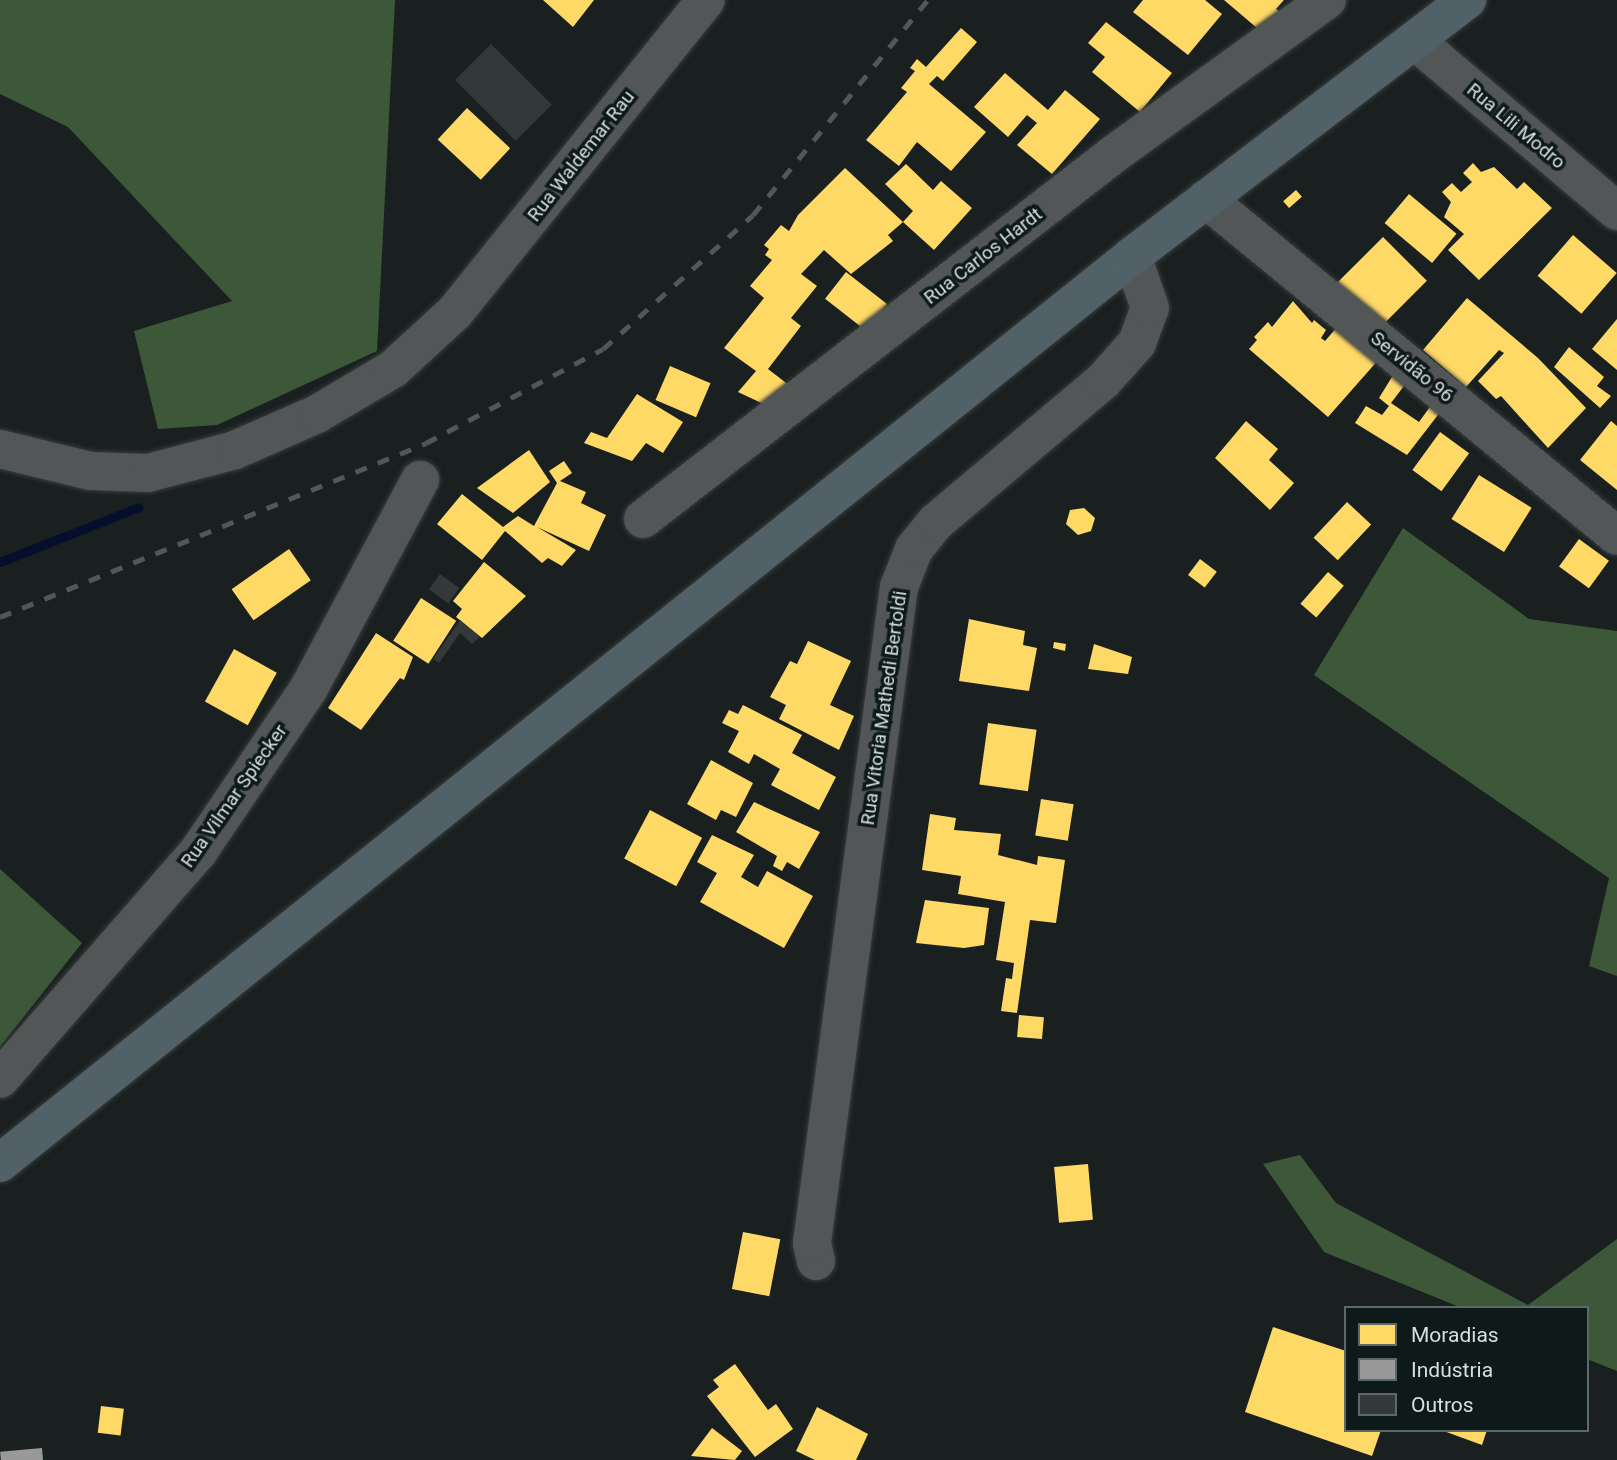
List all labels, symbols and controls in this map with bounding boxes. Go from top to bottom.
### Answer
street label: Rua Lili Modro [1462,78,1570,174]
street label: Rua Waldemar Rau [523,86,639,226]
street label: Rua Carlos Hardt [919,203,1047,309]
street label: Servidão 96 [1366,327,1458,407]
street label: Rua Vitoria Mathedi Bertoldi [856,589,912,827]
street label: Rua Vilmar Spiecker [176,720,292,872]
legend [1344,1306,1589,1432]
text: Moradias [1411,1323,1499,1347]
text: Indústria [1411,1358,1493,1382]
text: Outros [1411,1393,1474,1417]

